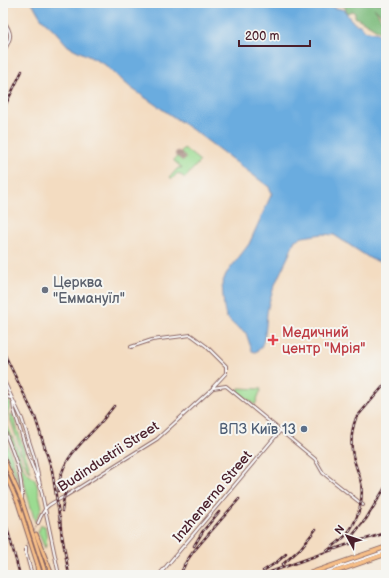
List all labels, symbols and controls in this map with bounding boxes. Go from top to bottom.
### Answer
scale bar [239,22,310,48]
text: 200 m [245,29,279,44]
place label: Церква "Еммануїл" [53,274,125,307]
marker: Церква "Еммануїл" [40,285,50,295]
place label: Медичний центр "Мрія" [282,324,365,357]
marker: Медичний центр "Мрія" [267,334,279,346]
street label: Budindustrii Street [55,417,163,495]
place label: ВПЗ Київ 13 [219,421,296,438]
marker: ВПЗ Київ 13 [299,424,309,434]
street label: Inzhenerna Street [169,447,256,545]
north arrow [327,516,367,556]
text: N [332,523,347,537]

